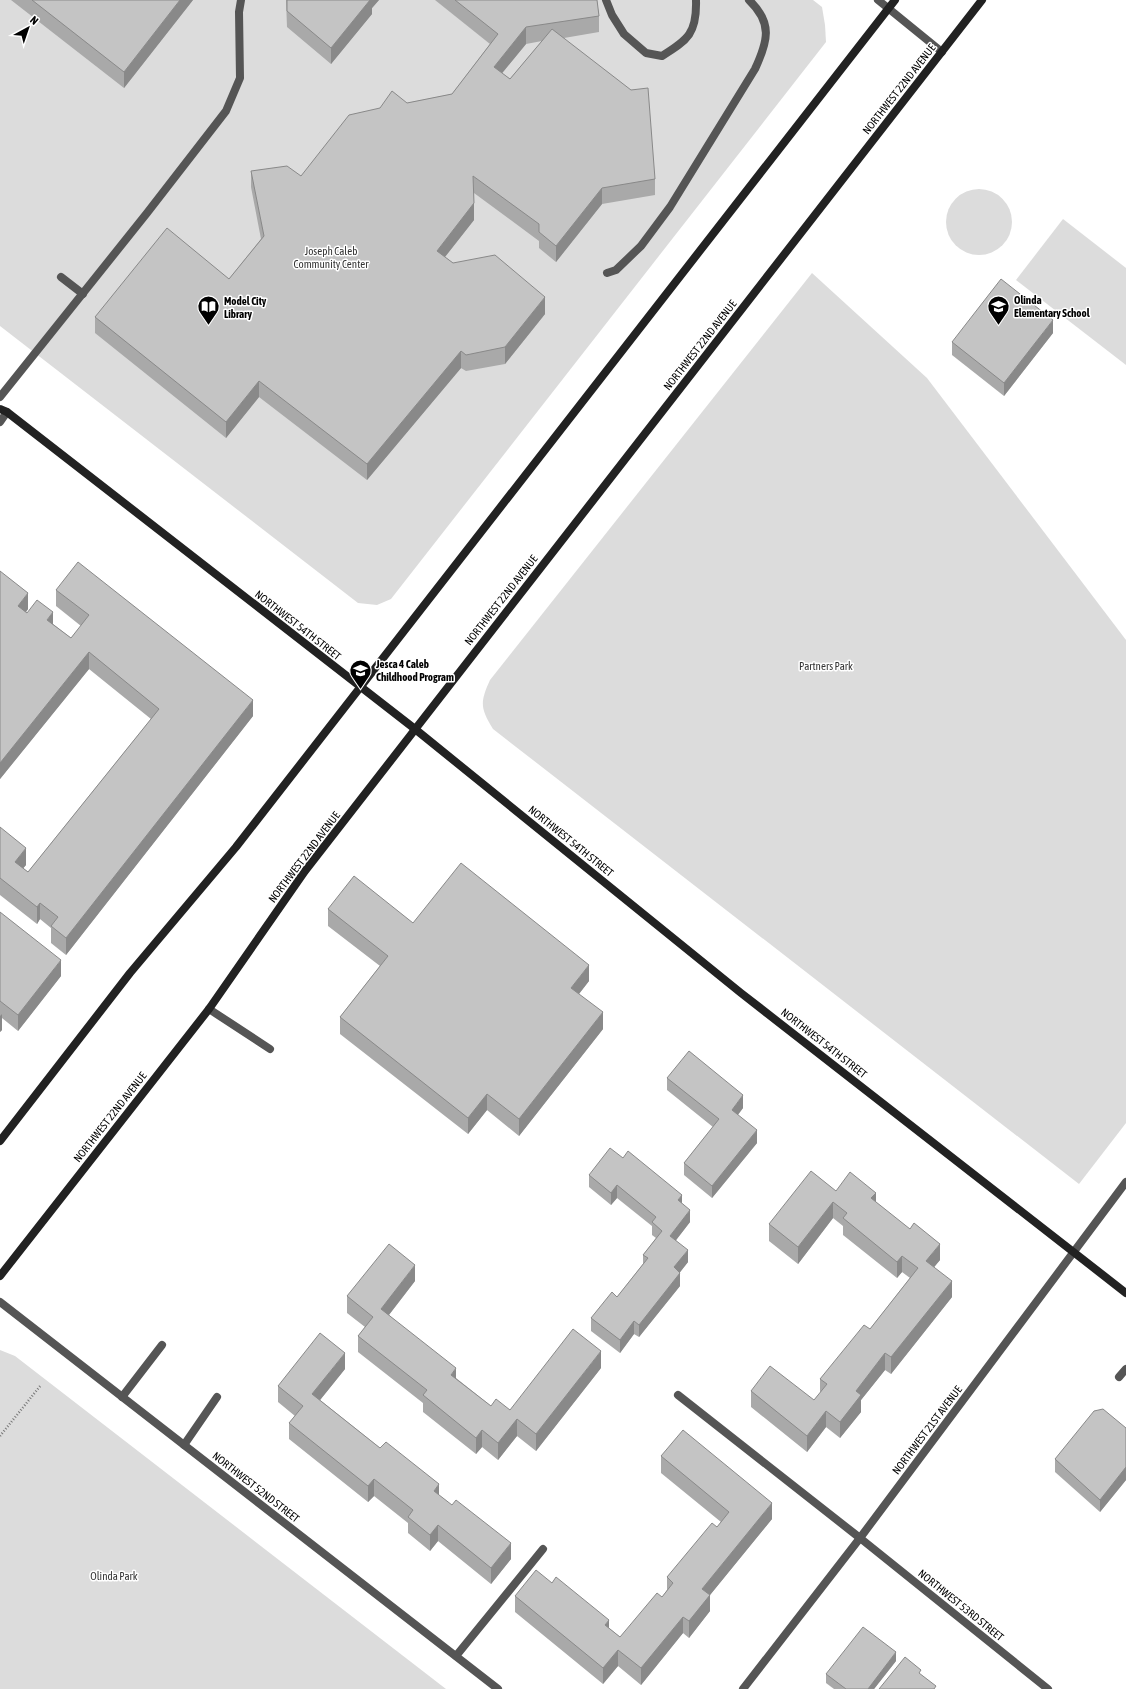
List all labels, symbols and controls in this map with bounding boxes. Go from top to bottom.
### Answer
north arrow [8,8,48,48]
text: N [28,14,41,27]
street label: NORTHWEST 22ND AVENUE [860,41,938,136]
park label: Joseph Caleb Community Center [294,245,369,270]
school or university icon: Olinda Elementary School [985,293,1011,326]
library icon: Model City Library [195,294,221,327]
place label: Olinda Elementary School [1014,294,1091,319]
place label: Model City Library [224,295,267,320]
street label: NORTHWEST 22ND AVENUE [661,297,739,392]
street label: NORTHWEST 22ND AVENUE [462,552,540,647]
street label: NORTHWEST 54TH STREET [253,588,343,662]
school or university icon: Jesca 4 Caleb Childhood Program [348,657,374,690]
place label: Jesca 4 Caleb Childhood Program [375,658,454,683]
park label: Partners Park [799,660,853,672]
street label: NORTHWEST 54TH STREET [526,803,616,879]
street label: NORTHWEST 22ND AVENUE [266,809,342,905]
street label: NORTHWEST 54TH STREET [779,1006,869,1080]
street label: NORTHWEST 22ND AVENUE [71,1069,149,1164]
street label: NORTHWEST 21ST AVENUE [890,1383,964,1477]
street label: NORTHWEST 52ND STREET [210,1449,302,1525]
street label: NORTHWEST 53RD STREET [916,1567,1006,1643]
park label: Olinda Park [90,1570,138,1582]

